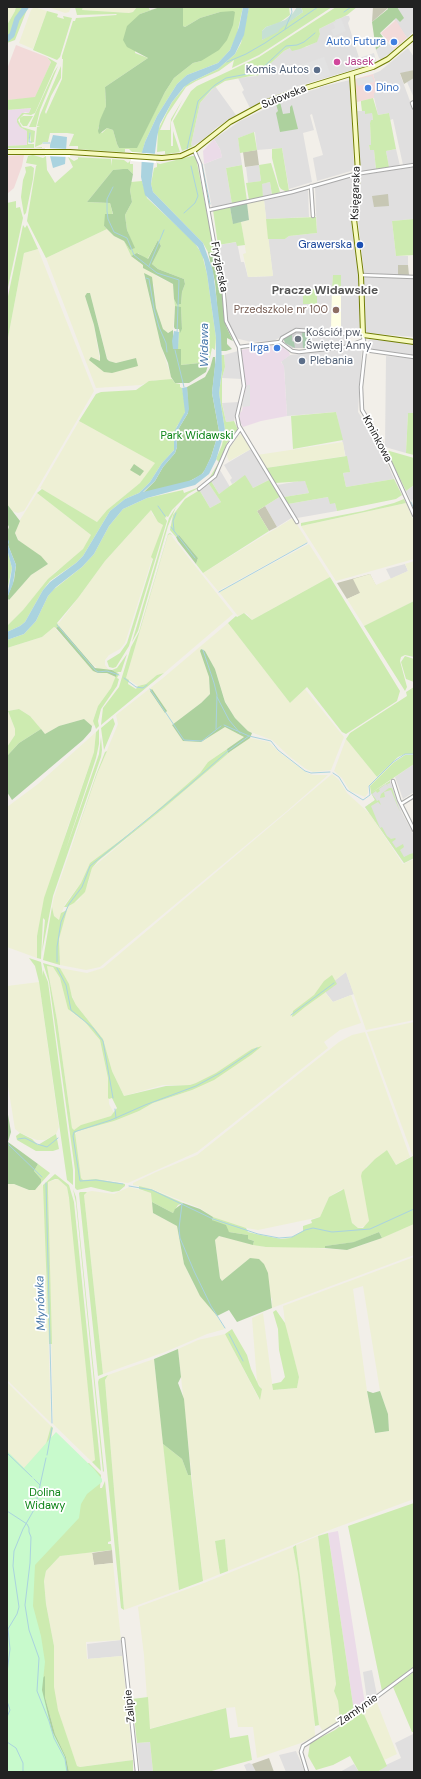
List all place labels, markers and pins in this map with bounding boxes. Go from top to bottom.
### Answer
place label: Auto Futura [326,35,386,49]
marker: Auto Futura [389,37,399,47]
place label: Jasek [345,55,374,69]
marker: Jasek [332,57,342,67]
place label: Komis Autos [246,63,309,77]
marker: Komis Autos [312,65,322,75]
place label: Dino [376,81,399,95]
marker: Dino [363,83,373,93]
place label: Grawerska [298,238,352,252]
marker: Grawerska [355,240,365,250]
place label: Przedszkole nr 100 [234,303,328,317]
marker: Przedszkole nr 100 [331,305,341,315]
place label: Kościół pw. Świętej Anny [306,326,371,352]
marker: Kościół pw. Świętej Anny [293,334,303,344]
place label: Irga [250,341,269,355]
marker: Irga [272,343,282,353]
place label: Plebania [310,354,353,368]
marker: Plebania [297,356,307,366]

